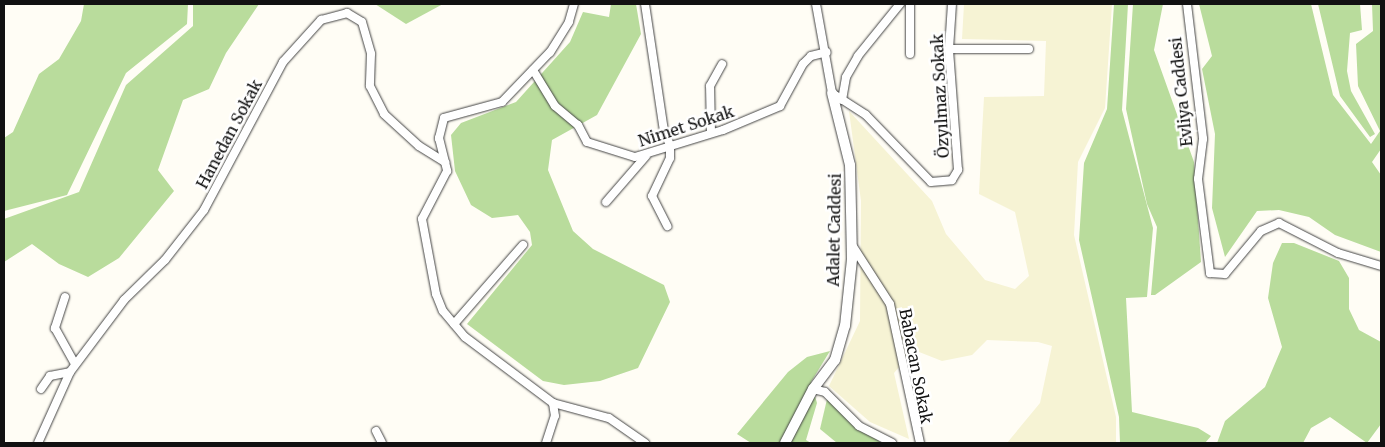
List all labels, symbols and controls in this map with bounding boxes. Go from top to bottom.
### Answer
street label: Özyılmaz Sokak [927,33,953,159]
street label: Evliya Caddesi [1166,36,1196,148]
street label: Hanedan Sokak [192,76,266,192]
street label: Nimet Sokak [636,102,736,150]
street label: Adalet Caddesi [823,173,845,287]
street label: Babacan Sokak [895,307,937,425]

